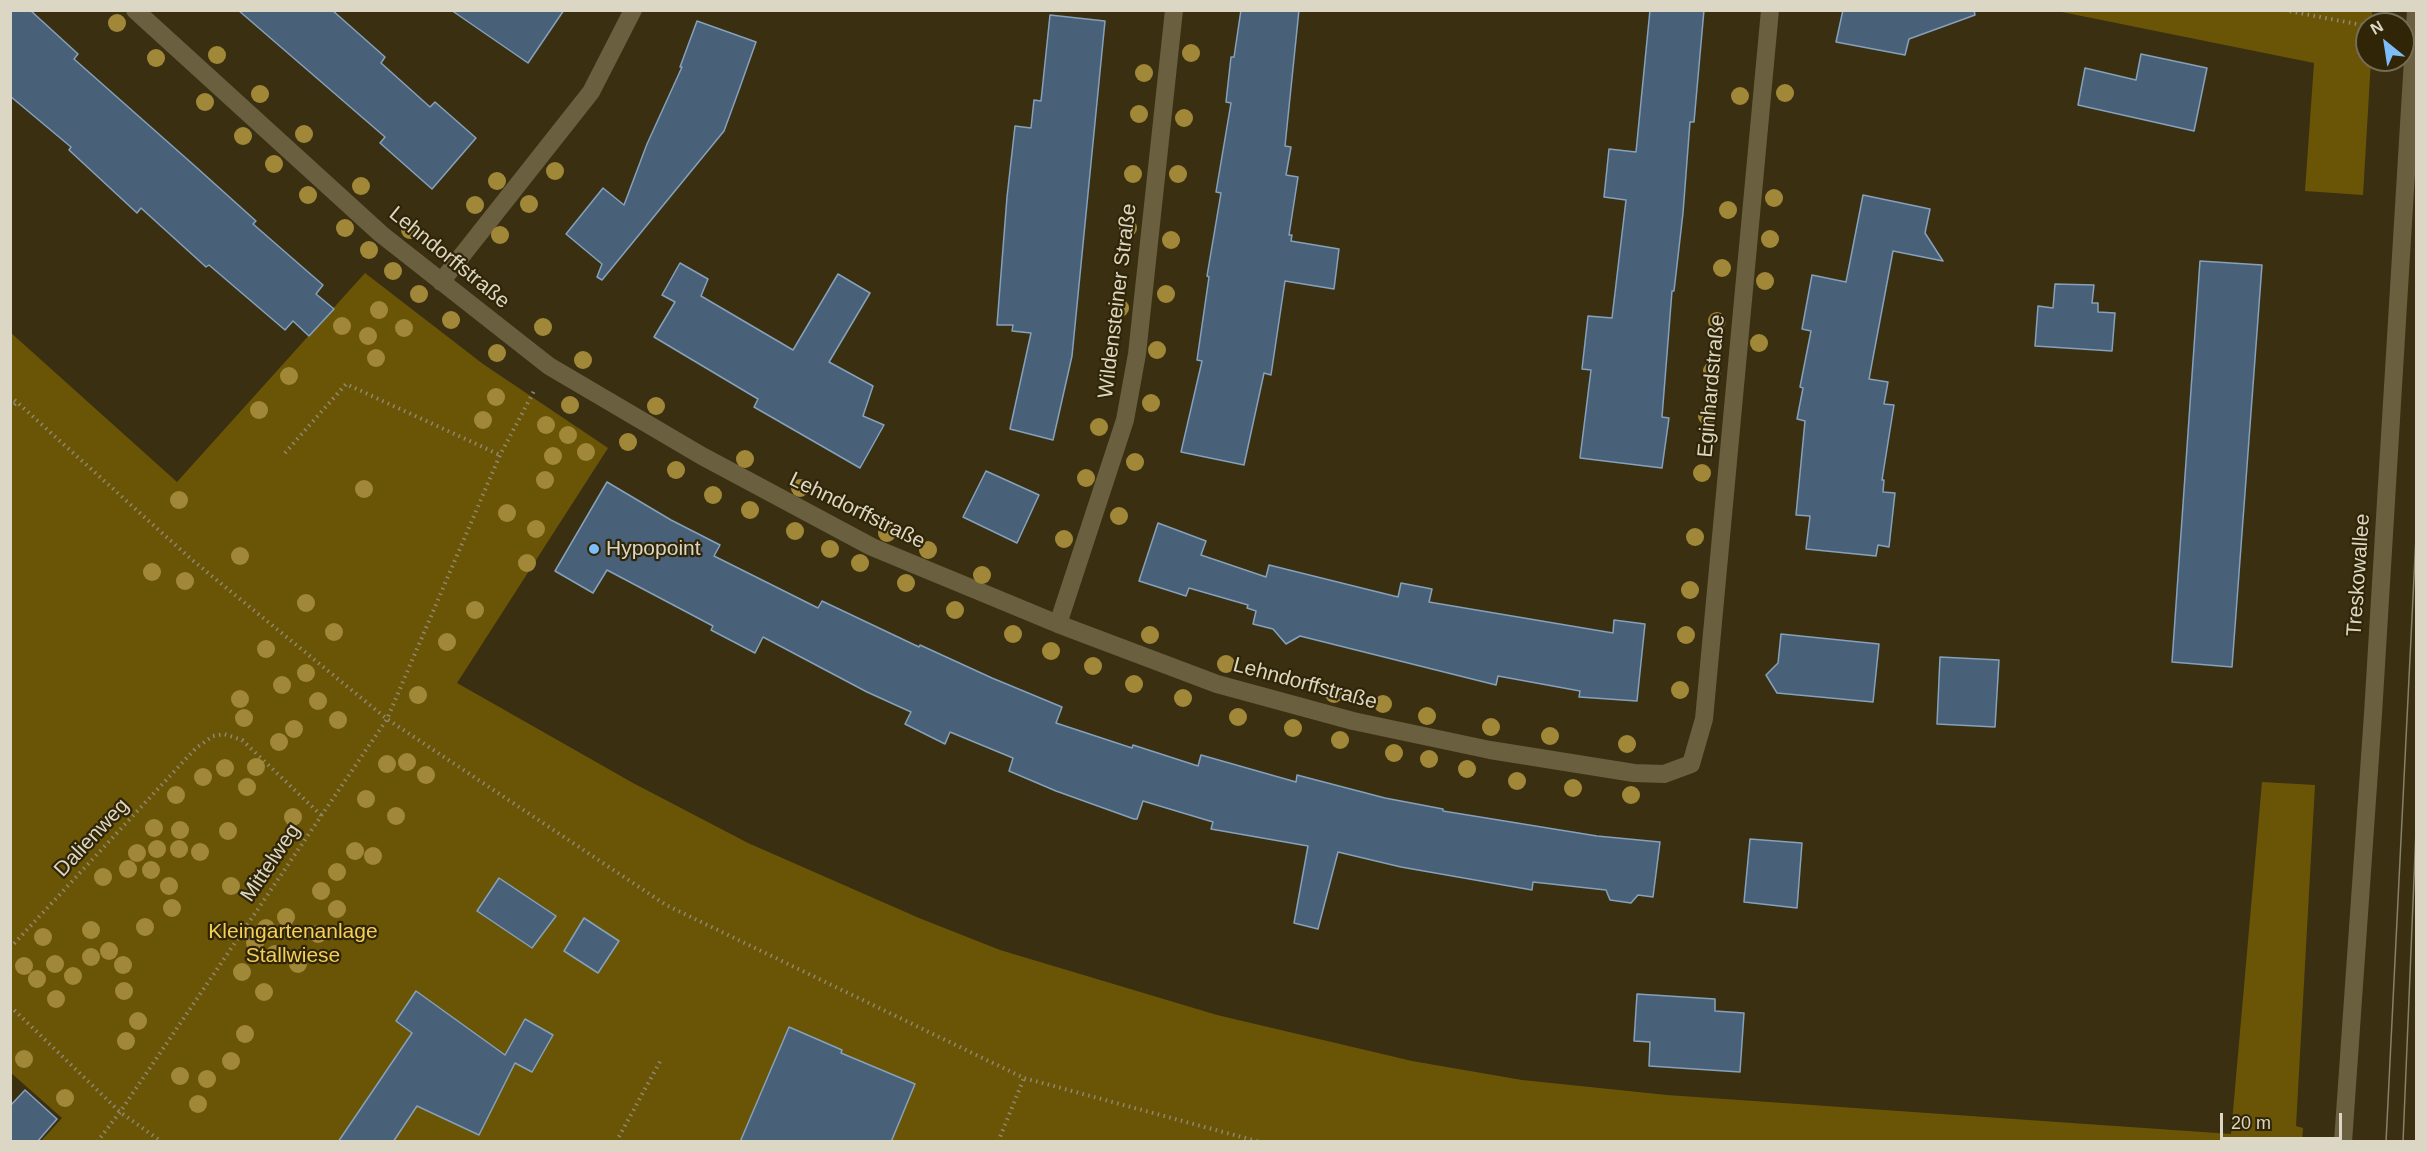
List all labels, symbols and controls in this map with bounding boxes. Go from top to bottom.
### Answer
north arrow [2355,12,2415,72]
text: N [2367,17,2386,38]
street label: Lehndorffstraße [384,202,514,314]
street label: Wildensteiner Straße [1094,202,1142,400]
street label: Eginhardstraße [1693,313,1731,459]
street label: Lehndorffstraße [785,467,929,555]
street label: Treskowallee [2342,513,2376,637]
place label: Hypopoint [606,536,701,562]
marker: Hypopoint [587,542,601,556]
street label: Lehndorffstraße [1230,653,1380,715]
street label: Dalienweg [49,794,135,882]
street label: Mittelweg [236,819,306,907]
park label: Kleingartenanlage Stallwiese [208,919,378,969]
scale bar [2223,1101,2344,1139]
text: 20 m [2231,1113,2271,1133]

